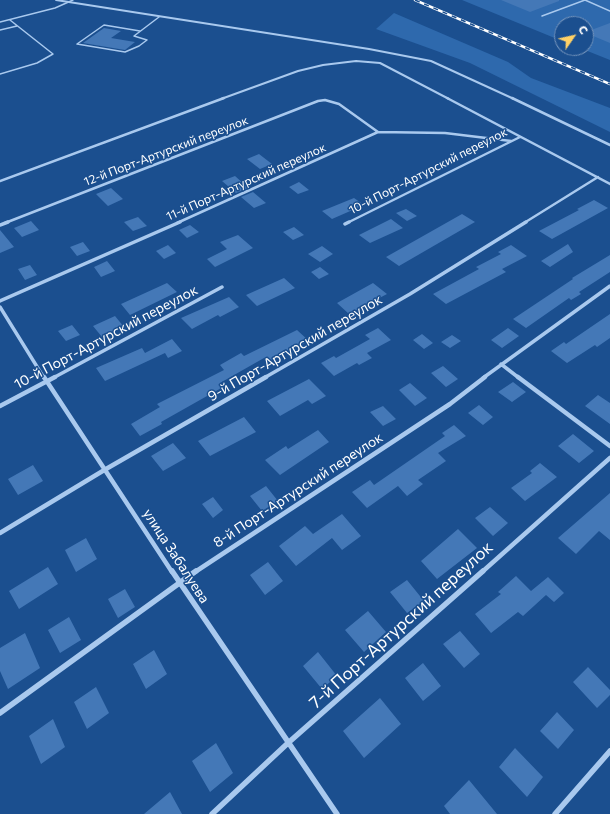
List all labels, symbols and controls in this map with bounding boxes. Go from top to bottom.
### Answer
north arrow [554,16,594,56]
text: С [576,23,591,36]
street label: 12-й Порт-Артурский переулок [82,113,250,189]
street label: 10-й Порт-Артурский переулок [346,125,510,217]
street label: 11-й Порт-Артурский переулок [164,140,328,224]
street label: 10-й Порт-Артурский переулок [11,281,201,393]
street label: 9-й Порт-Артурский переулок [205,291,385,405]
street label: 8-й Порт-Артурский переулок [210,429,386,551]
street label: улица Забалуева [139,506,213,606]
street label: 7-й Порт-Артурский переулок [305,537,497,713]

